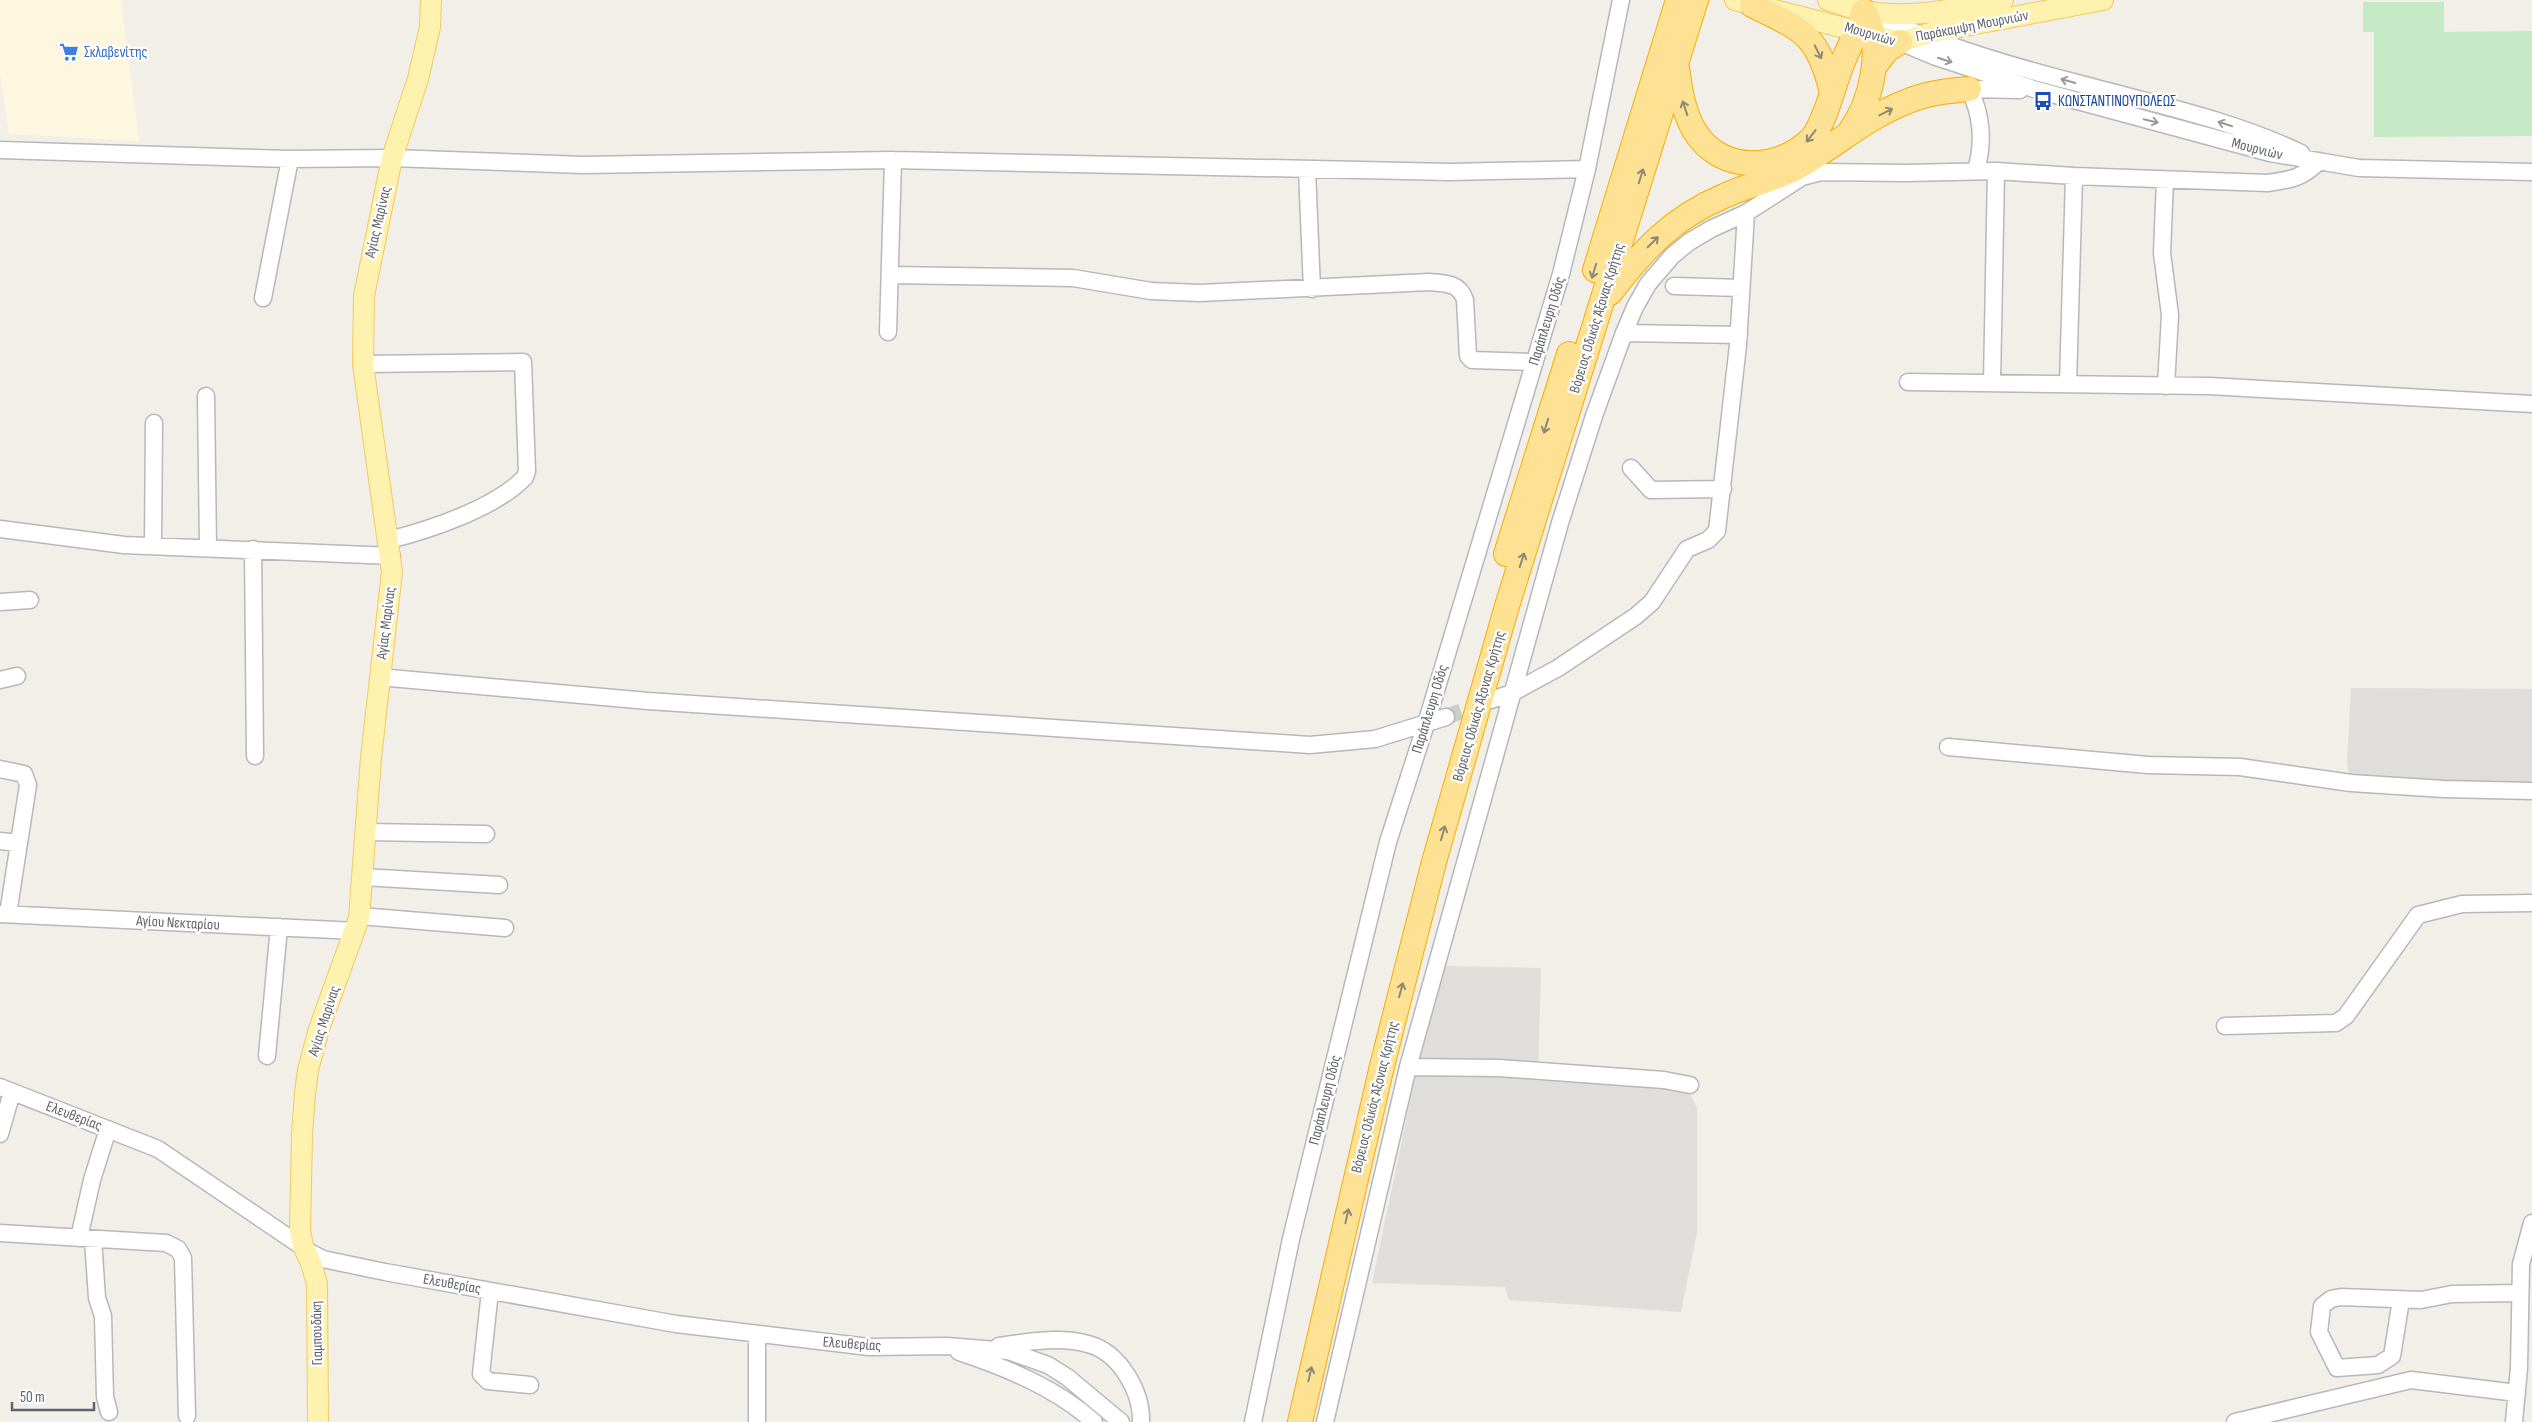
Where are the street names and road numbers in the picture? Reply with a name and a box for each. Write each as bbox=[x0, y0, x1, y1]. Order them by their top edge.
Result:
street label: Παράκαμψη Μουρνιών bbox=[1914, 6, 2030, 46]
street label: Μουρνιών bbox=[1842, 18, 1898, 50]
street label: Μουρνιών bbox=[2229, 133, 2285, 165]
street label: Αγίας Μαρίνας bbox=[360, 184, 395, 261]
street label: Βόρειος Οδικός Άξονας Κρήτης bbox=[1565, 241, 1629, 395]
street label: Παράπλευρη Οδός bbox=[1524, 274, 1570, 368]
street label: Αγίας Μαρίνας bbox=[372, 586, 400, 661]
street label: Βόρειος Οδικός Άξονας Κρήτης bbox=[1448, 628, 1510, 784]
street label: Παράπλευρη Οδός bbox=[1407, 662, 1453, 756]
street label: Αγίου Νεκταρίου bbox=[135, 911, 220, 935]
street label: Αγίας Μαρίνας bbox=[303, 983, 344, 1060]
street label: Βόρειος Οδικός Άξονας Κρήτης bbox=[1347, 1019, 1403, 1175]
street label: Παράπλευρη Οδός bbox=[1305, 1053, 1345, 1147]
street label: Ελευθερίας bbox=[43, 1097, 105, 1135]
street label: Ελευθερίας bbox=[422, 1270, 483, 1298]
street label: Γιαμπουδάκη bbox=[307, 1300, 327, 1366]
street label: Ελευθερίας bbox=[822, 1332, 882, 1356]

